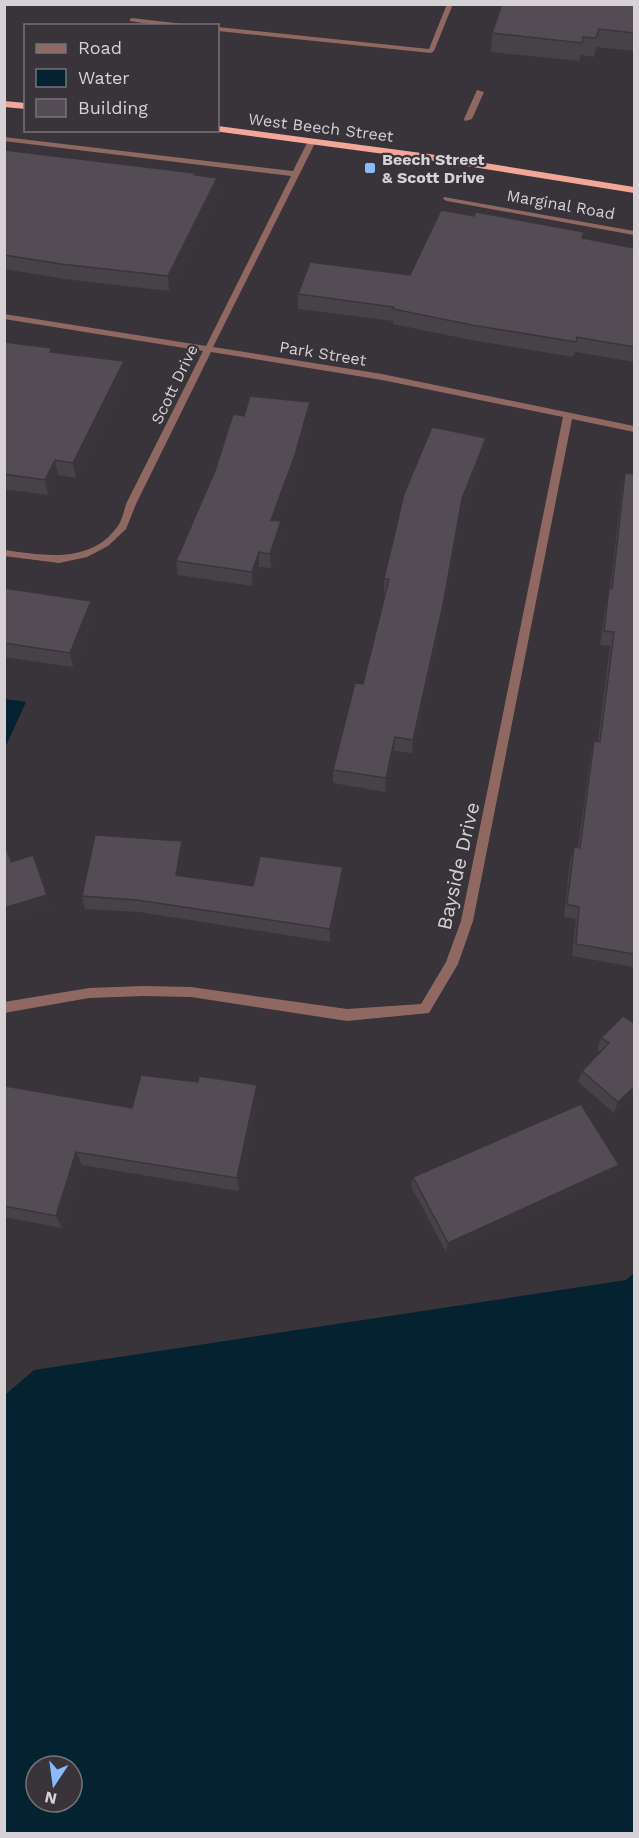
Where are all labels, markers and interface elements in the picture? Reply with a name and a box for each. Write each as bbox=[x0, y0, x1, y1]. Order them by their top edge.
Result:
legend bbox=[24, 24, 219, 132]
text: Road bbox=[78, 37, 122, 58]
text: Water bbox=[78, 67, 130, 88]
text: Building bbox=[78, 97, 148, 118]
street label: West Beech Street bbox=[247, 109, 395, 146]
place label: Beech Street & Scott Drive bbox=[382, 150, 485, 187]
marker: Beech Street & Scott Drive bbox=[363, 161, 377, 175]
street label: Marginal Road bbox=[505, 186, 616, 223]
street label: Park Street bbox=[278, 337, 368, 370]
street label: Scott Drive bbox=[147, 341, 202, 427]
street label: Bayside Drive bbox=[432, 800, 484, 932]
north arrow bbox=[24, 1754, 84, 1814]
text: N bbox=[43, 1788, 59, 1809]

